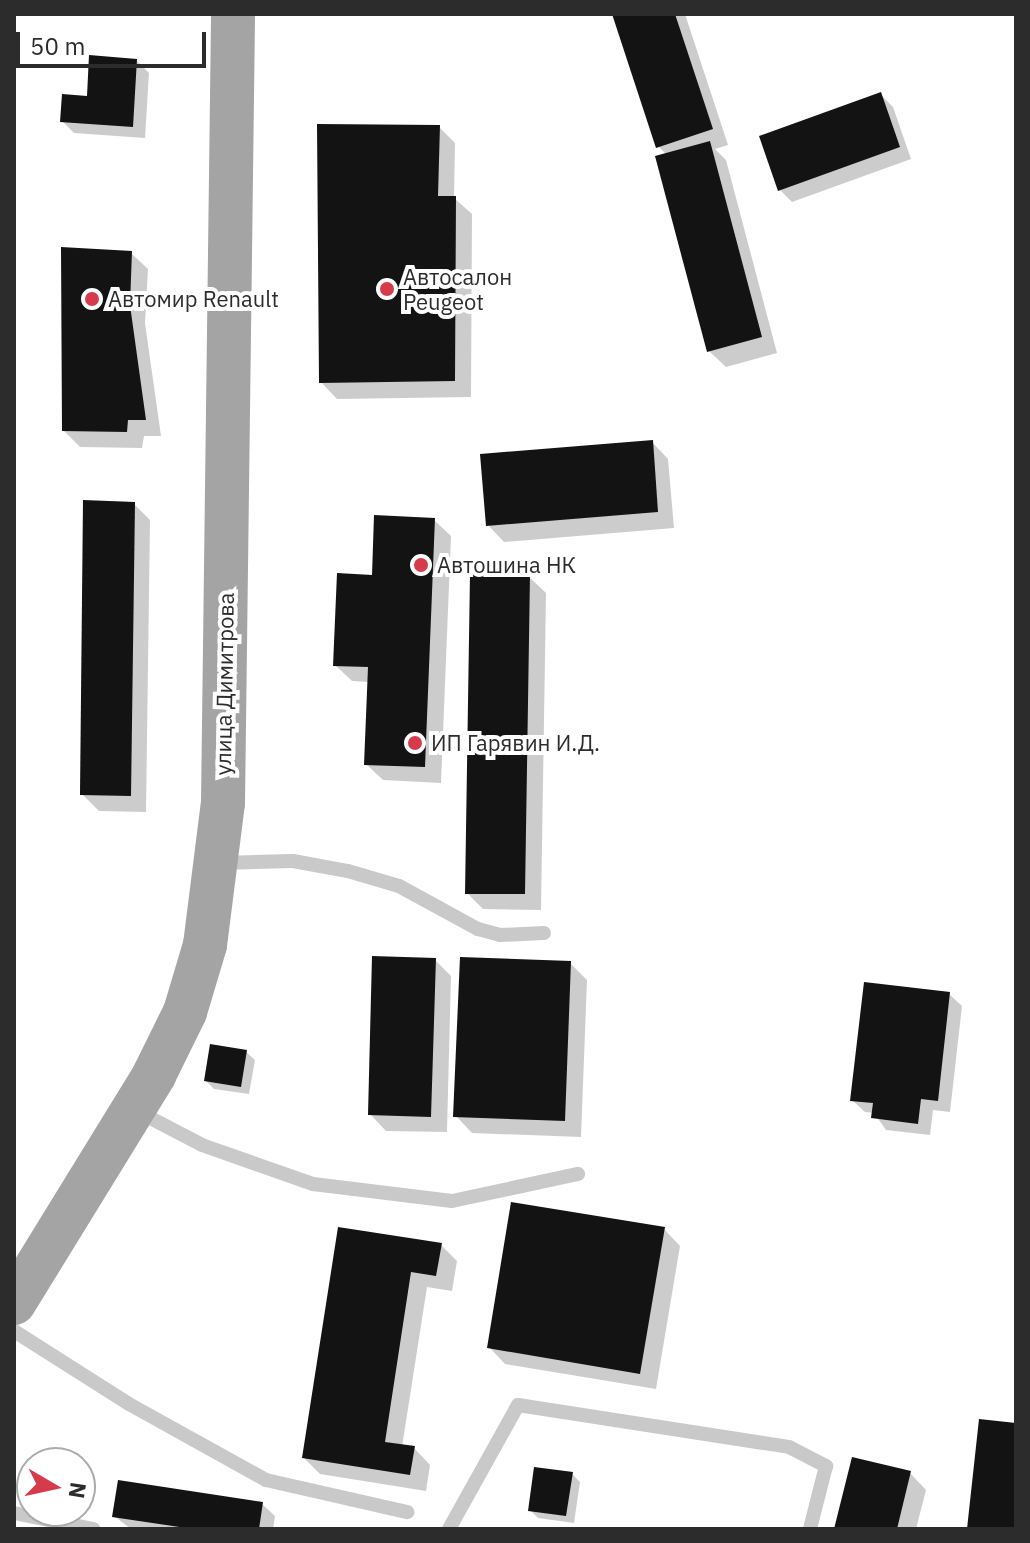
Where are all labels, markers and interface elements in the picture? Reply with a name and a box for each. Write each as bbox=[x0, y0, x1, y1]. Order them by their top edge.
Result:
scale bar bbox=[20, 16, 210, 66]
text: 50 m bbox=[30, 30, 85, 62]
place label: Автосалон Peugeot bbox=[403, 263, 512, 314]
marker: Автосалон Peugeot bbox=[378, 280, 396, 298]
place label: Автомир Renault bbox=[108, 286, 279, 312]
marker: Автомир Renault bbox=[83, 290, 101, 308]
place label: Автошина НК bbox=[437, 552, 576, 578]
marker: Автошина НК bbox=[412, 556, 430, 574]
street label: улица Димитрова bbox=[209, 592, 239, 776]
place label: ИП Гарявин И.Д. bbox=[431, 730, 600, 756]
marker: ИП Гарявин И.Д. bbox=[406, 734, 424, 752]
north arrow bbox=[16, 1447, 96, 1527]
text: N bbox=[63, 1480, 94, 1501]

